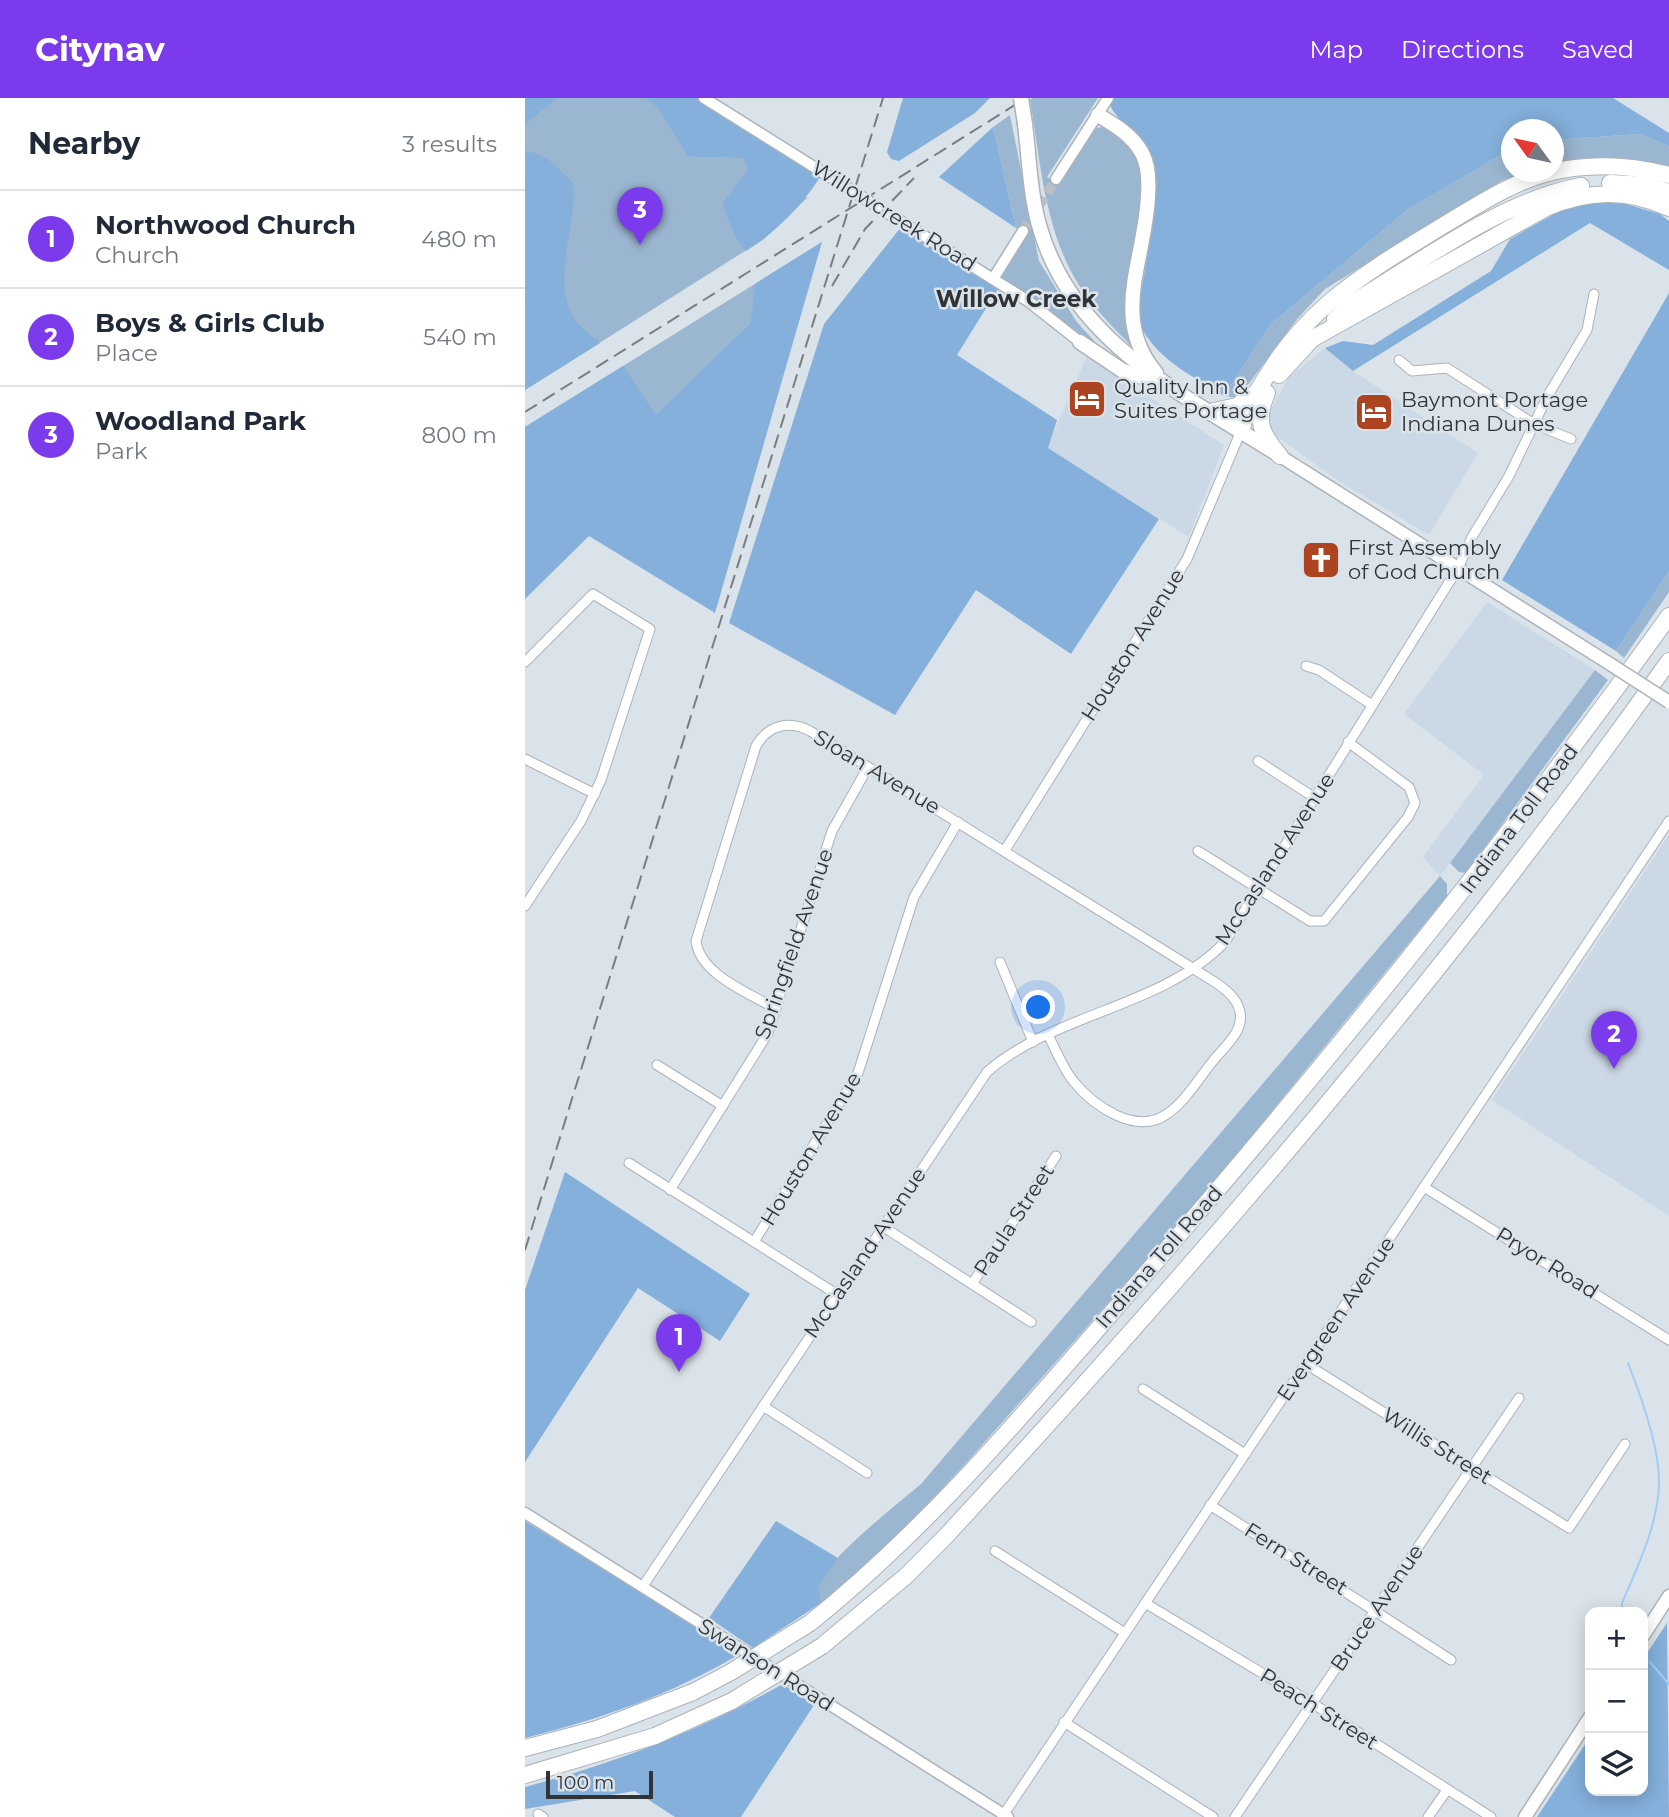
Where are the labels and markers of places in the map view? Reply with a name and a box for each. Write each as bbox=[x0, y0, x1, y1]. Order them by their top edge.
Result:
pin: 3 bbox=[617, 187, 663, 245]
place label: Quality Inn & Suites Portage bbox=[1114, 374, 1267, 423]
hotel icon: Quality Inn & Suites Portage bbox=[1066, 378, 1108, 420]
place label: Baymont Portage Indiana Dunes bbox=[1401, 387, 1588, 436]
hotel icon: Baymont Portage Indiana Dunes bbox=[1353, 391, 1395, 433]
place label: First Assembly of God Church bbox=[1348, 535, 1502, 584]
church icon: First Assembly of God Church bbox=[1300, 539, 1342, 581]
pin: 2 bbox=[1591, 1011, 1637, 1069]
pin: 1 bbox=[656, 1314, 702, 1372]

